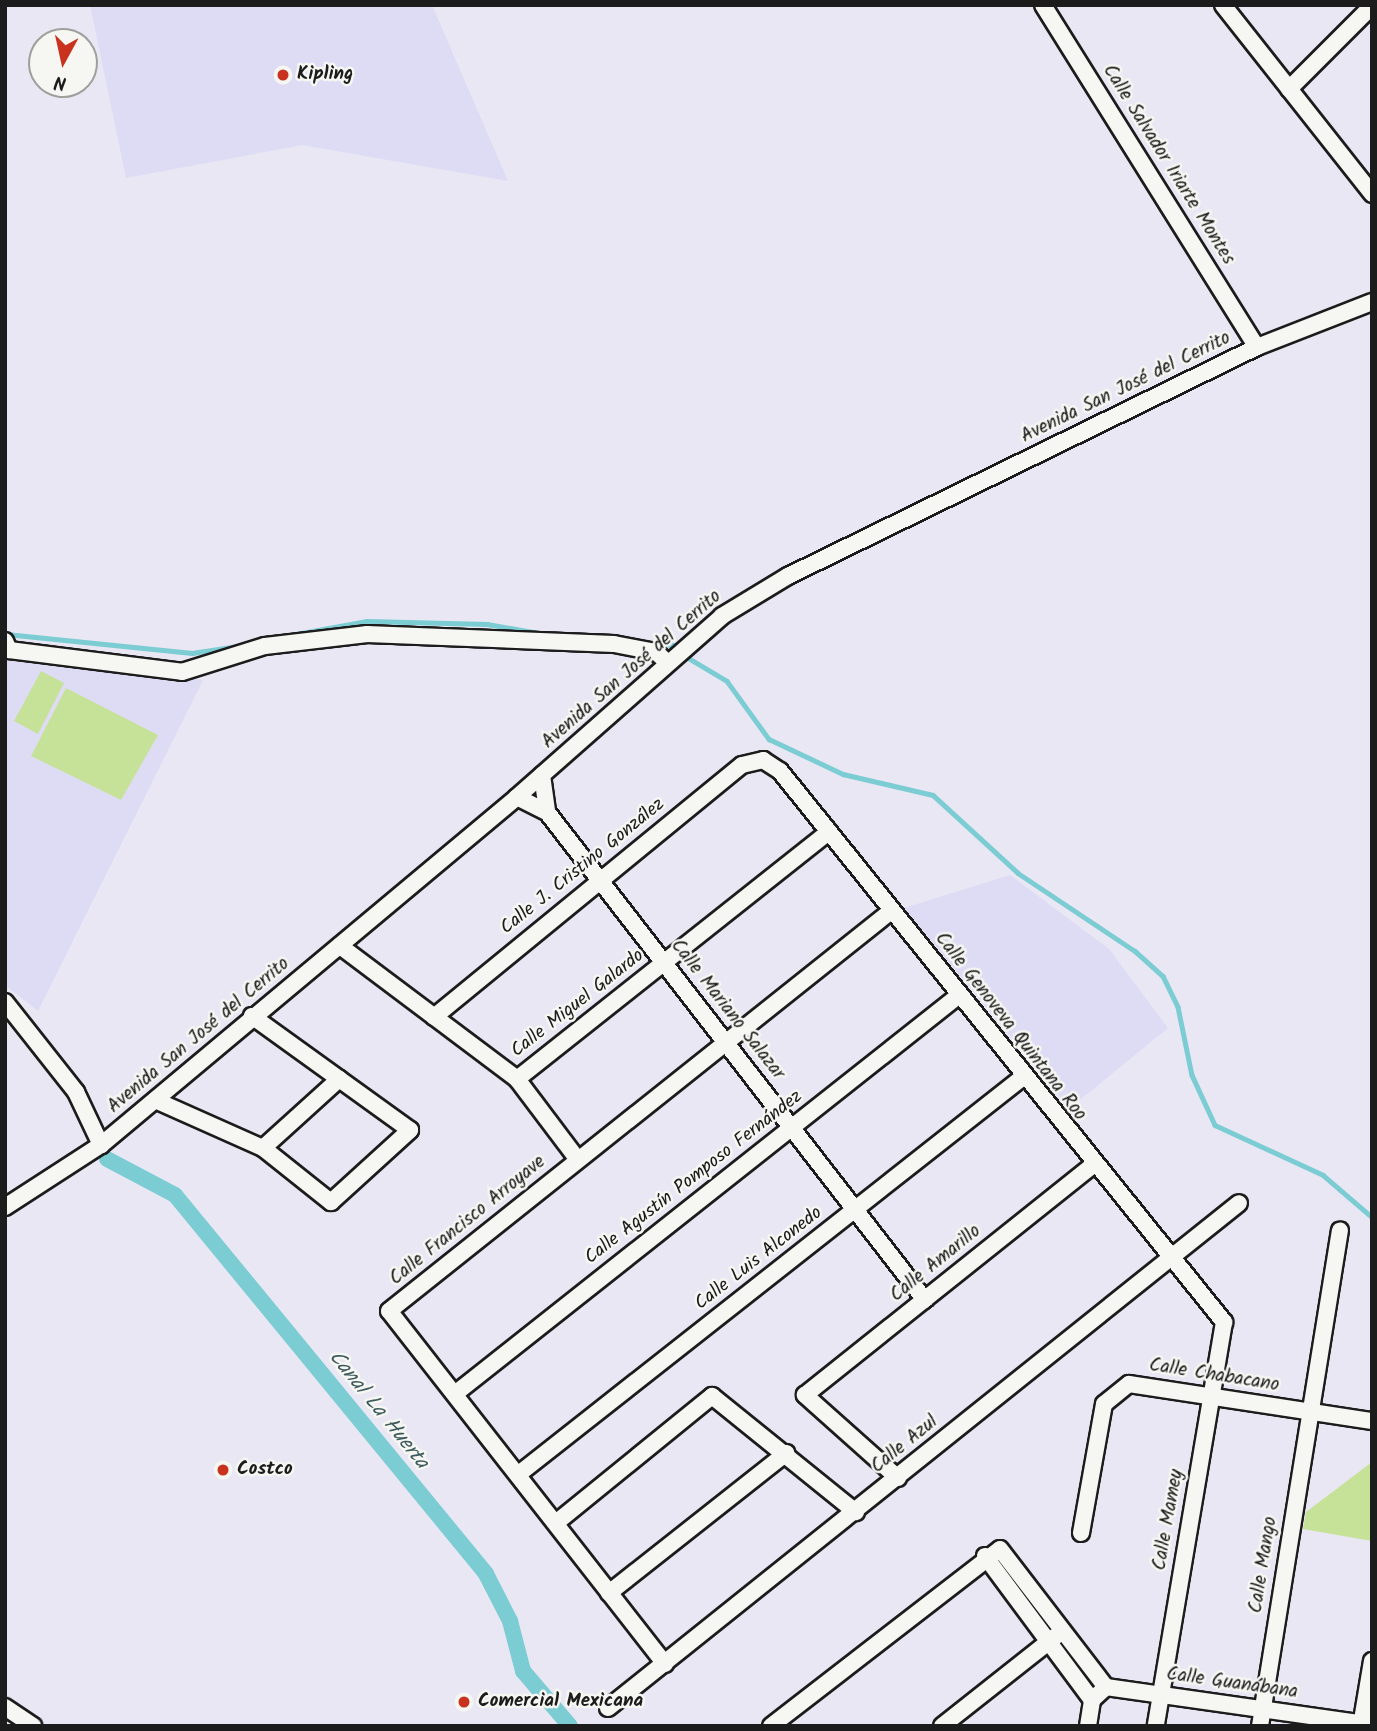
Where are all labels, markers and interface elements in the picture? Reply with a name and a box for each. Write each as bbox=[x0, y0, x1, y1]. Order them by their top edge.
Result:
north arrow bbox=[28, 28, 98, 98]
street label: Calle Salvador Iriarte Montes bbox=[1097, 61, 1239, 269]
place label: Kipling bbox=[297, 64, 353, 86]
text: N bbox=[52, 66, 68, 98]
marker: Kipling bbox=[275, 67, 291, 83]
street label: Avenida San José del Cerrito bbox=[1017, 327, 1235, 449]
street label: Avenida San José del Cerrito bbox=[538, 586, 726, 754]
street label: Calle J. Cristino González bbox=[496, 794, 670, 940]
street label: Calle Genoveva Quintana Roo bbox=[929, 928, 1091, 1126]
street label: Calle Mariano Salazar bbox=[665, 935, 789, 1085]
street label: Calle Miguel Galardo bbox=[507, 945, 649, 1063]
street label: Avenida San José del Cerrito bbox=[103, 953, 295, 1119]
street label: Calle Agustín Pomposo Fernández bbox=[581, 1086, 807, 1270]
street label: Calle Francisco Arroyave bbox=[385, 1151, 551, 1291]
street label: Calle Luis Alconedo bbox=[691, 1202, 827, 1316]
street label: Calle Amarillo bbox=[886, 1221, 986, 1307]
water label: Canal La Huerta bbox=[322, 1346, 434, 1474]
street label: Calle Chabacano bbox=[1147, 1354, 1281, 1398]
street label: Calle Azul bbox=[867, 1411, 943, 1479]
place label: Costco bbox=[237, 1459, 293, 1481]
marker: Costco bbox=[215, 1462, 231, 1478]
street label: Calle Mamey bbox=[1149, 1468, 1189, 1572]
street label: Calle Mango bbox=[1245, 1515, 1283, 1615]
street label: Calle Guanábana bbox=[1165, 1663, 1299, 1705]
place label: Comercial Mexicana bbox=[478, 1691, 643, 1713]
marker: Comercial Mexicana bbox=[456, 1694, 472, 1710]

